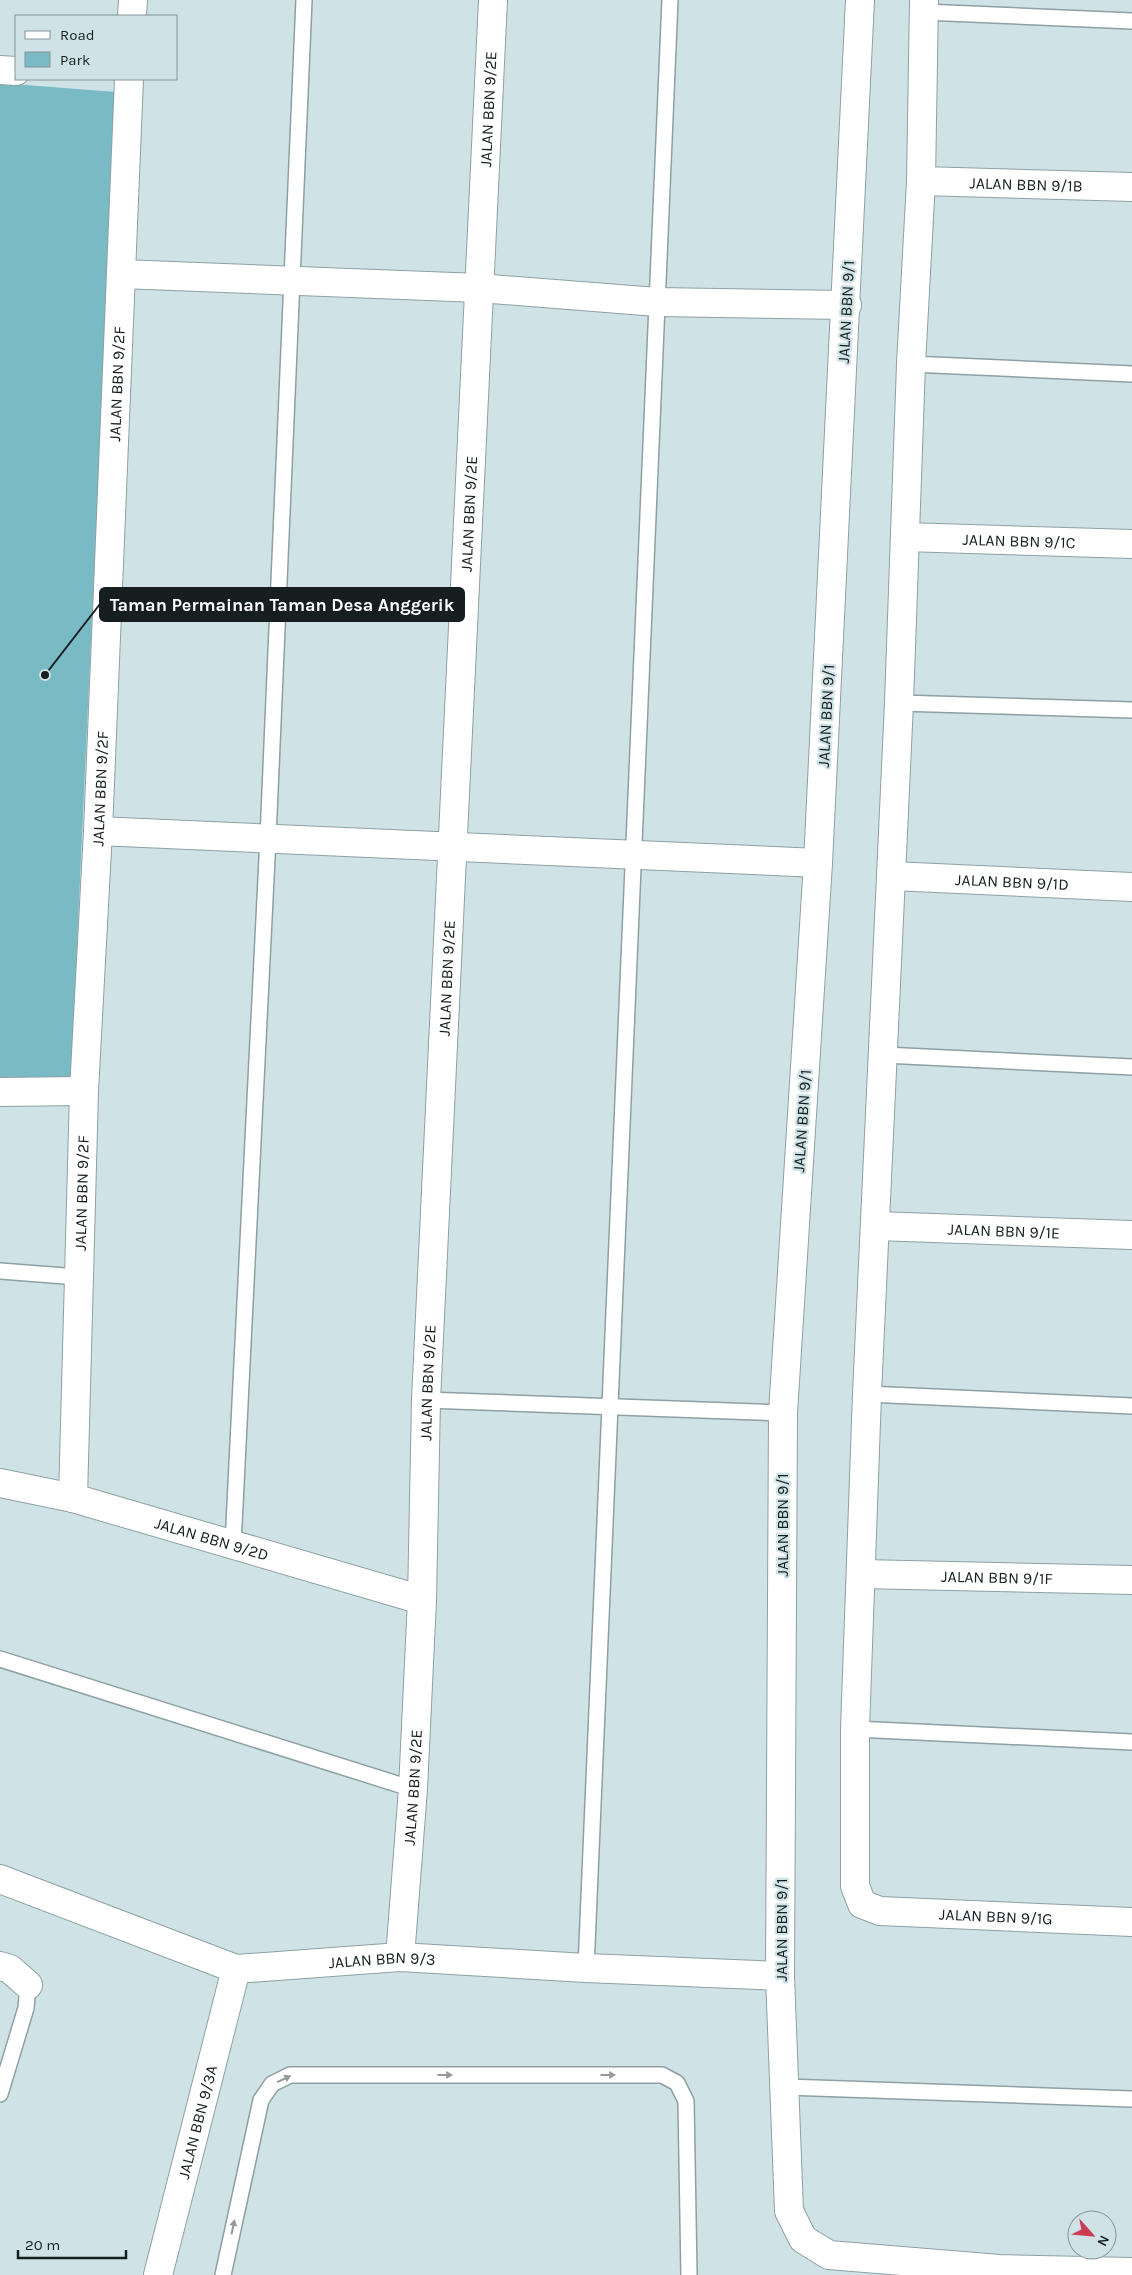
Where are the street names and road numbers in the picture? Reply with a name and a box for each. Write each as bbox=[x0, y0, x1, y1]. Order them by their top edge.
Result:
street label: JALAN BBN 9/2E bbox=[476, 51, 500, 168]
street label: JALAN BBN 9/1B bbox=[969, 173, 1083, 195]
street label: JALAN BBN 9/1 bbox=[834, 260, 858, 364]
street label: JALAN BBN 9/2F bbox=[105, 326, 128, 442]
street label: JALAN BBN 9/2E bbox=[456, 455, 481, 572]
street label: JALAN BBN 9/1C bbox=[962, 529, 1076, 552]
street label: JALAN BBN 9/1 bbox=[814, 664, 838, 768]
street label: JALAN BBN 9/2F bbox=[88, 730, 112, 847]
street label: JALAN BBN 9/1D bbox=[955, 869, 1069, 894]
street label: JALAN BBN 9/2E bbox=[434, 920, 458, 1037]
street label: JALAN BBN 9/1 bbox=[789, 1069, 815, 1173]
street label: JALAN BBN 9/2F bbox=[70, 1135, 92, 1251]
street label: JALAN BBN 9/1E bbox=[947, 1219, 1060, 1242]
street label: JALAN BBN 9/2E bbox=[416, 1324, 439, 1441]
street label: JALAN BBN 9/1 bbox=[773, 1473, 792, 1577]
street label: JALAN BBN 9/2D bbox=[152, 1513, 271, 1564]
street label: JALAN BBN 9/1F bbox=[941, 1566, 1053, 1588]
street label: JALAN BBN 9/2E bbox=[399, 1729, 425, 1846]
street label: JALAN BBN 9/1 bbox=[772, 1878, 791, 1982]
street label: JALAN BBN 9/1G bbox=[939, 1904, 1053, 1928]
street label: JALAN BBN 9/3 bbox=[328, 1947, 436, 1972]
street label: JALAN BBN 9/3A bbox=[173, 2063, 221, 2181]

